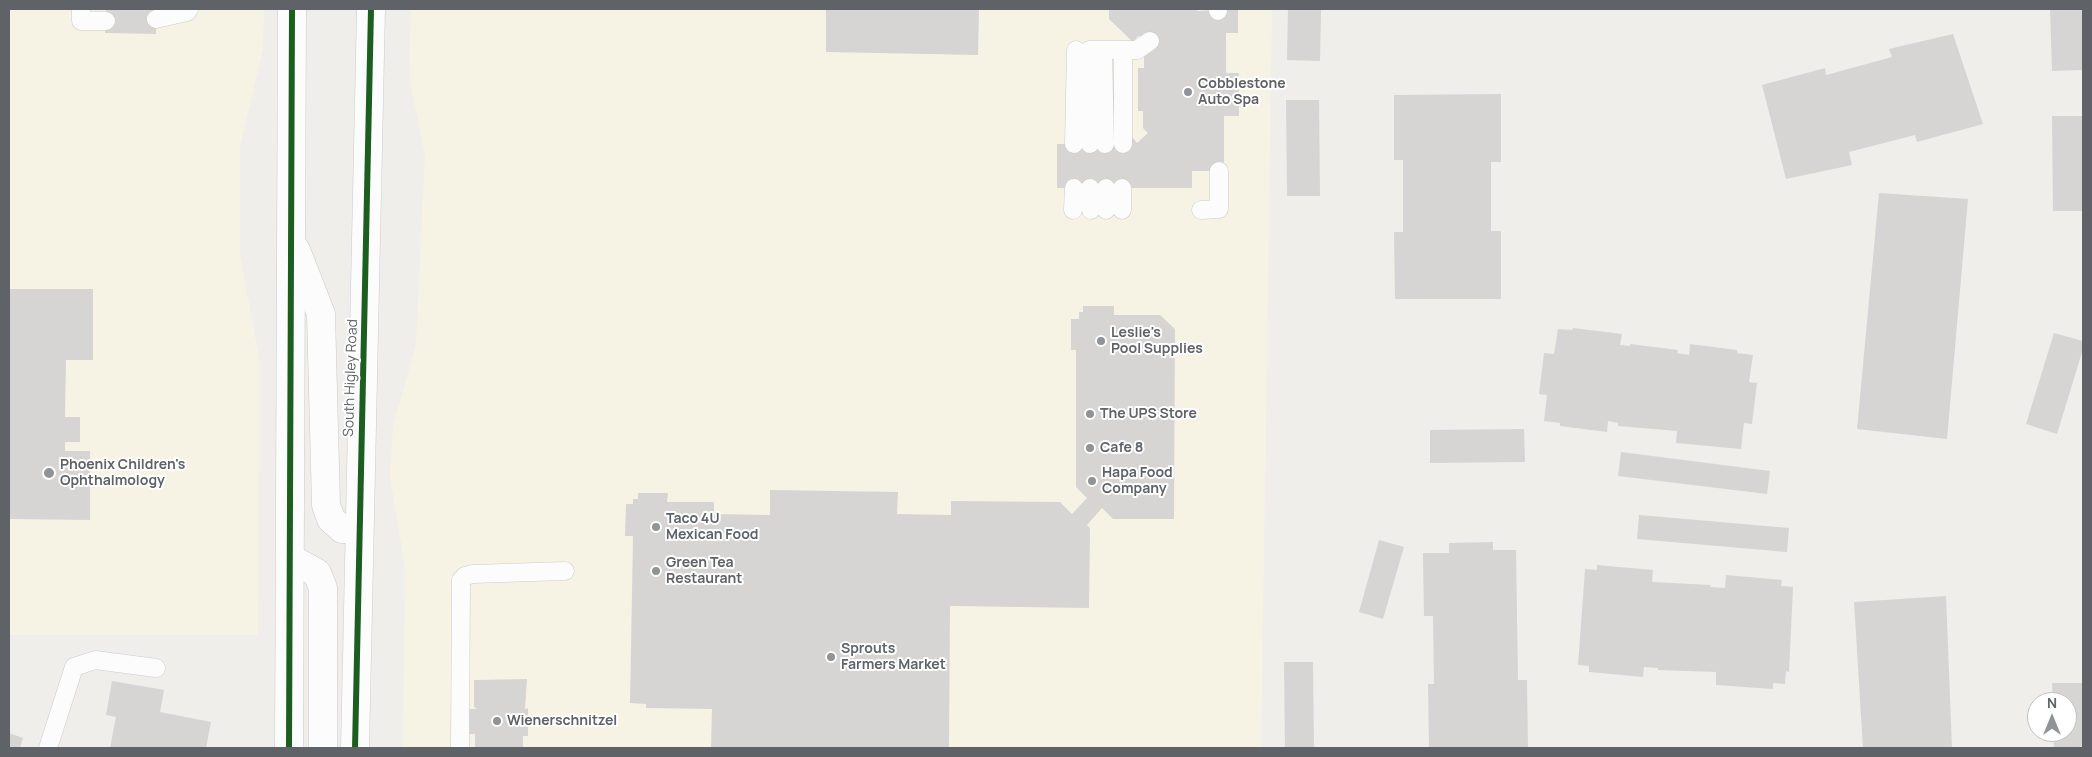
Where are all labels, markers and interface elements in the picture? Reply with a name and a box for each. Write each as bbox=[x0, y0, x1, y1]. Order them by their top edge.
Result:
place label: Cobblestone Auto Spa bbox=[1198, 76, 1286, 108]
marker: Cobblestone Auto Spa bbox=[1182, 86, 1194, 98]
street label: South Higley Road bbox=[341, 319, 361, 437]
place label: Leslie's Pool Supplies bbox=[1111, 325, 1203, 358]
marker: Leslie's Pool Supplies bbox=[1095, 335, 1107, 347]
place label: The UPS Store bbox=[1100, 406, 1197, 422]
marker: The UPS Store bbox=[1084, 408, 1096, 420]
place label: Cafe 8 bbox=[1100, 440, 1143, 456]
marker: Cafe 8 bbox=[1084, 442, 1096, 454]
place label: Phoenix Children's Ophthalmology bbox=[60, 457, 185, 490]
place label: Hapa Food Company bbox=[1102, 465, 1173, 498]
marker: Phoenix Children's Ophthalmology bbox=[42, 466, 56, 480]
marker: Hapa Food Company bbox=[1086, 475, 1098, 487]
place label: Taco 4U Mexican Food bbox=[666, 511, 758, 544]
marker: Taco 4U Mexican Food bbox=[650, 521, 662, 533]
place label: Green Tea Restaurant bbox=[666, 555, 742, 588]
marker: Green Tea Restaurant bbox=[650, 565, 662, 577]
place label: Sprouts Farmers Market bbox=[841, 641, 946, 674]
marker: Sprouts Farmers Market bbox=[825, 651, 837, 663]
north arrow bbox=[2027, 692, 2077, 742]
text: N bbox=[2047, 693, 2057, 712]
place label: Wienerschnitzel bbox=[507, 713, 617, 729]
marker: Wienerschnitzel bbox=[491, 715, 503, 727]

